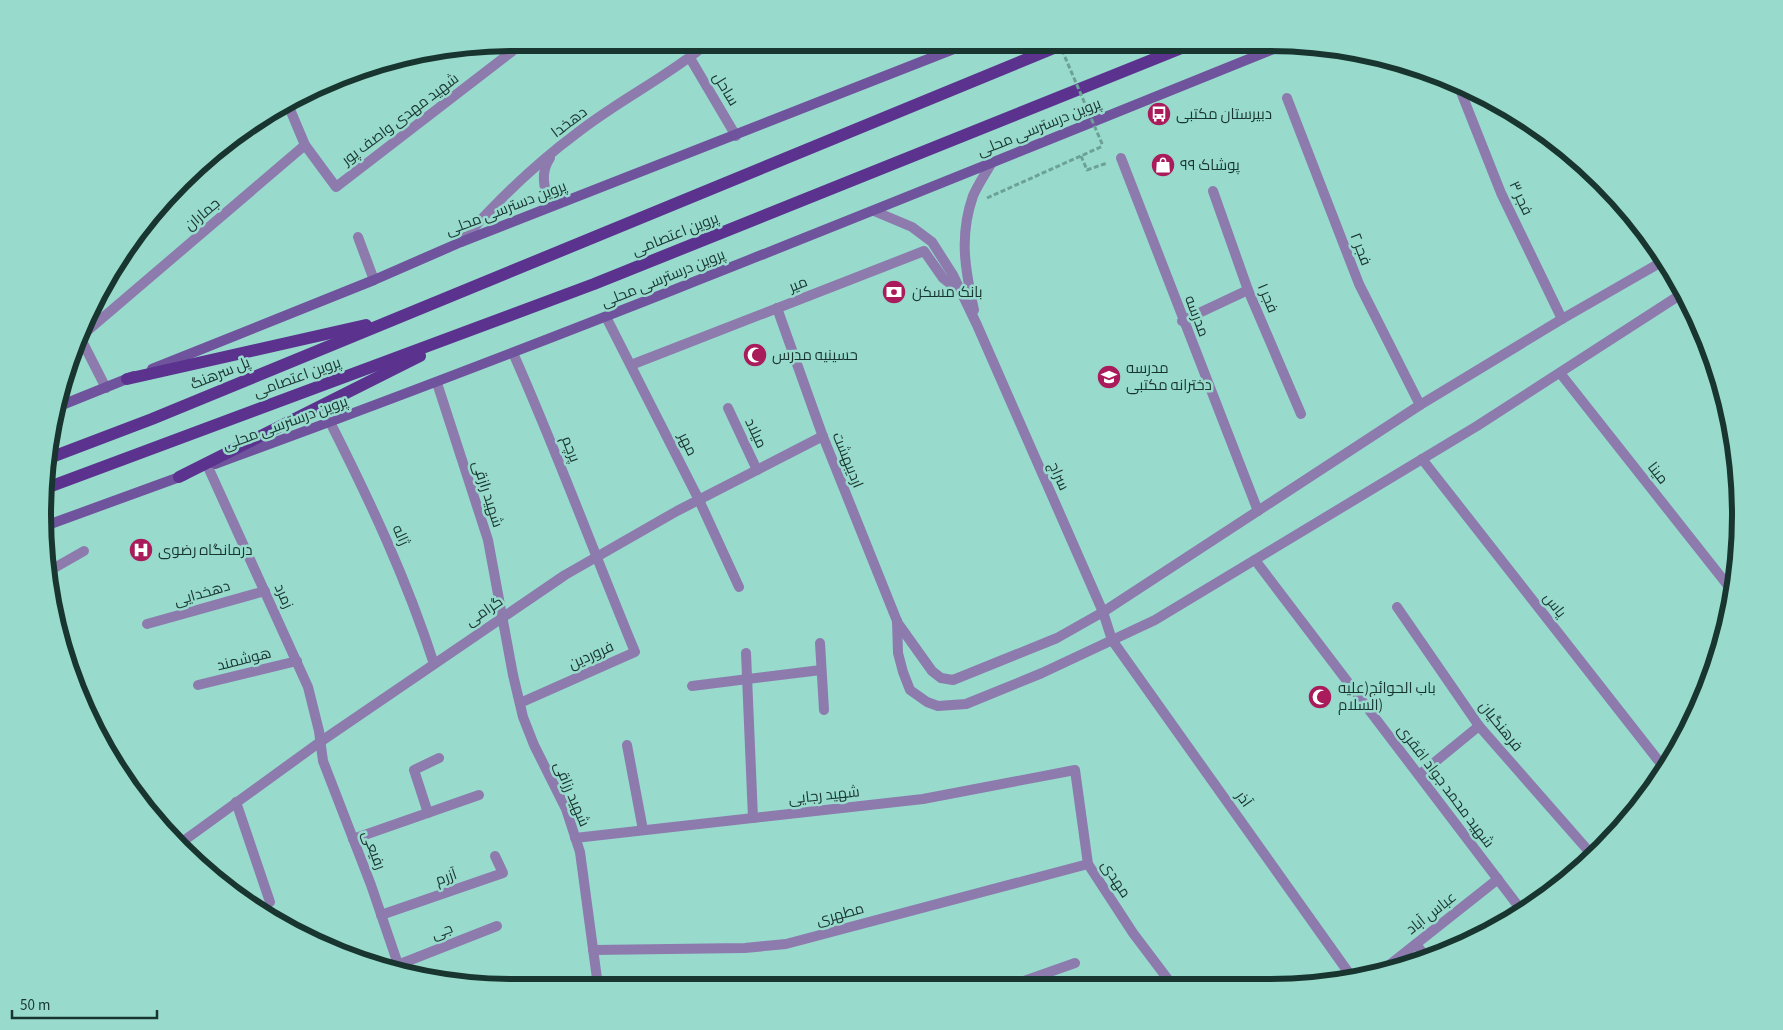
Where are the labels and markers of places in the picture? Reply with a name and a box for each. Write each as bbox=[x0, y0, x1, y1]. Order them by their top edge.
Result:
bus stop icon: دبیرستان مکتبی bbox=[1146, 101, 1172, 127]
place label: دبیرستان مکتبی bbox=[1176, 104, 1272, 125]
shop icon: پوشاک ۹۹ bbox=[1150, 152, 1176, 178]
place label: پوشاک ۹۹ bbox=[1180, 155, 1240, 176]
bank icon: بانک مسکن bbox=[881, 279, 907, 305]
place label: بانک مسکن bbox=[912, 282, 983, 303]
mosque icon: حسینیه مدرس bbox=[742, 342, 768, 368]
place label: حسینیه مدرس bbox=[772, 345, 858, 366]
place label: مدرسه دخترانه مکتبی bbox=[1126, 358, 1212, 396]
school or university icon: مدرسه دخترانه مکتبی bbox=[1096, 364, 1122, 390]
hospital icon: درمانگاه رضوی bbox=[128, 537, 154, 563]
place label: درمانگاه رضوی bbox=[158, 540, 252, 561]
place label: باب الحوائج(علیه السلام) bbox=[1338, 678, 1436, 716]
mosque icon: باب الحوائج(علیه السلام) bbox=[1307, 684, 1333, 710]

